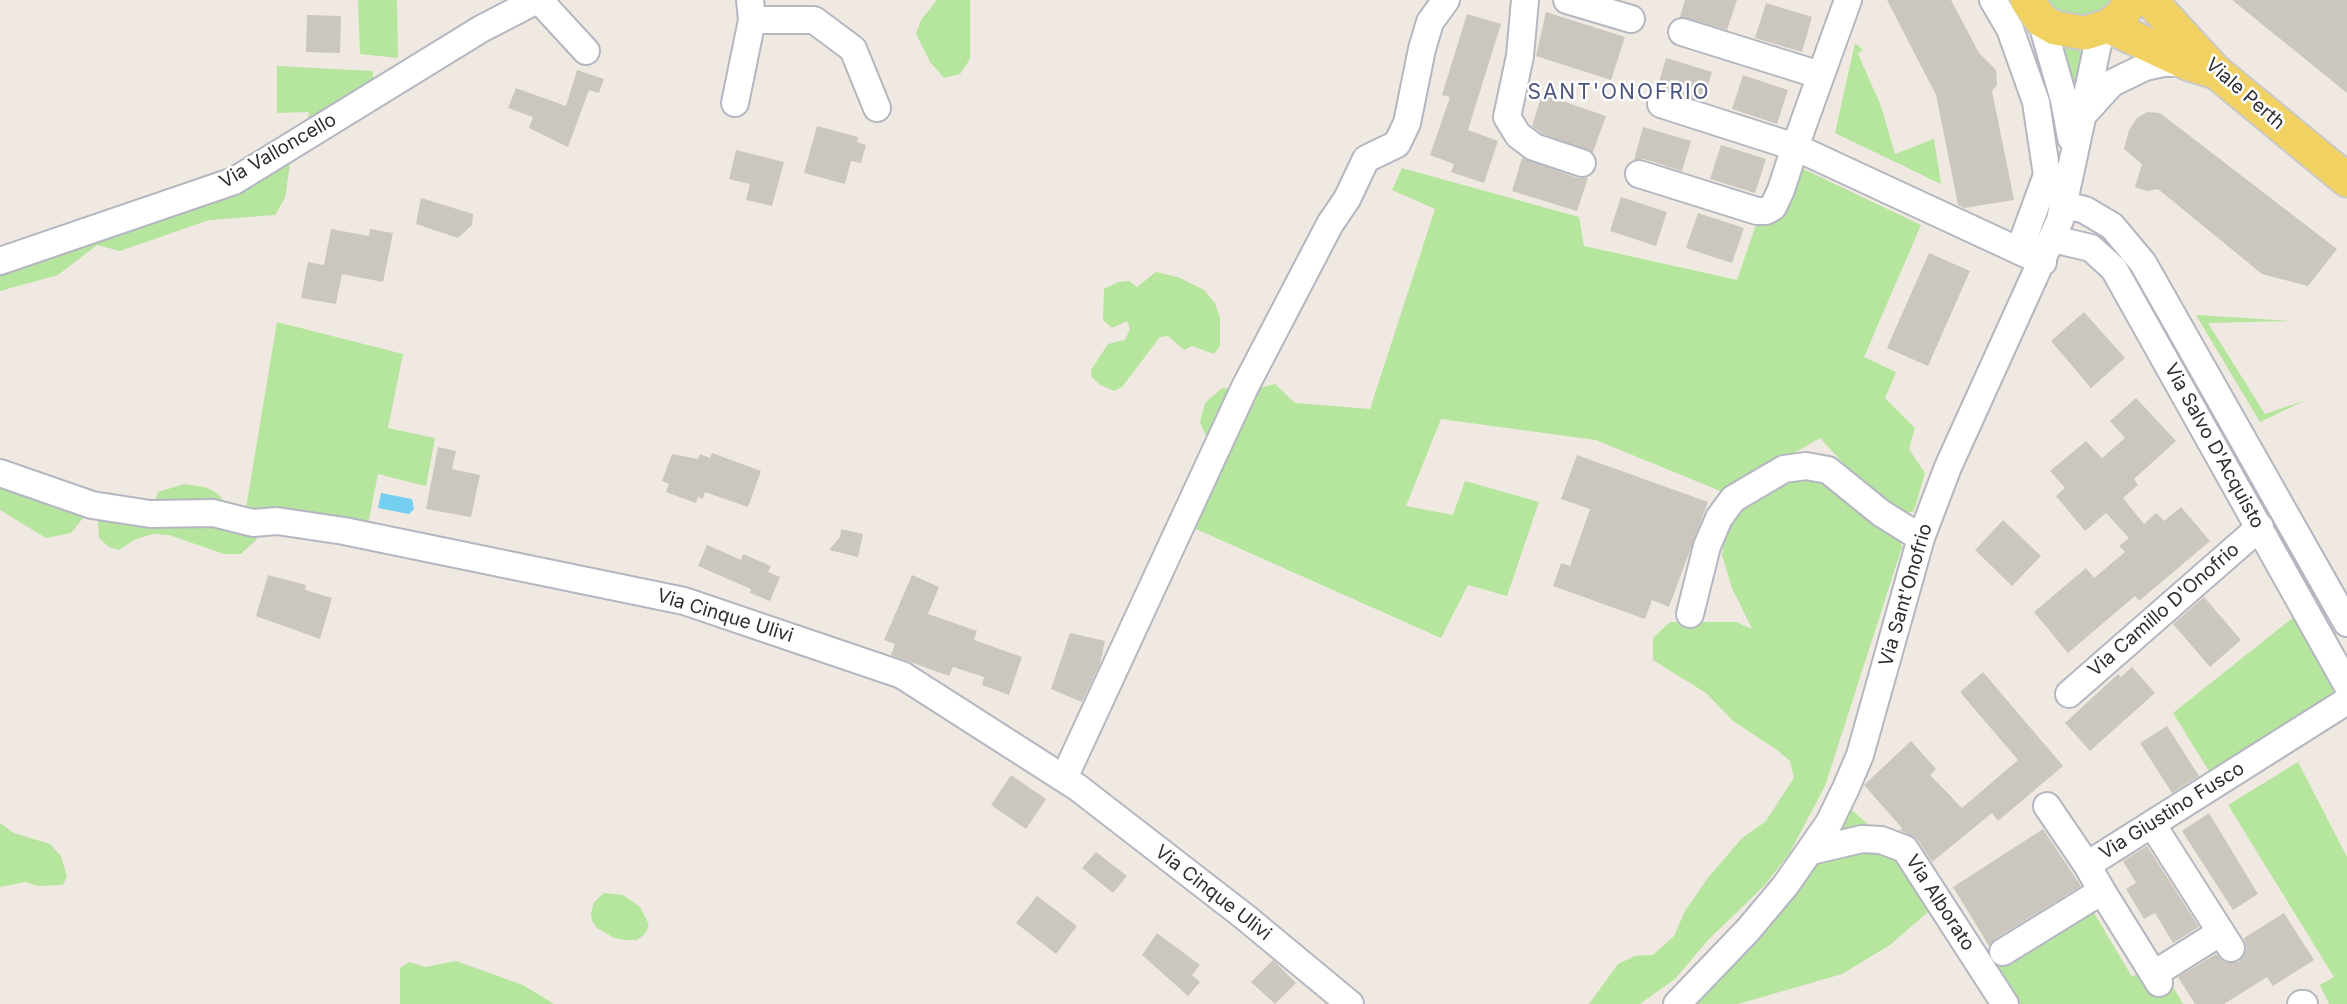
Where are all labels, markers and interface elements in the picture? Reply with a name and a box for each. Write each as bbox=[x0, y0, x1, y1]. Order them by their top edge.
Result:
street label: Viale Perth bbox=[2201, 53, 2289, 135]
district label: SANT'ONOFRIO bbox=[1529, 80, 1709, 106]
street label: Via Valloncello bbox=[216, 108, 340, 194]
street label: Via Salvo D'Acquisto bbox=[2159, 360, 2269, 532]
street label: Via Sant'Onofrio bbox=[1875, 521, 1937, 669]
street label: Via Camillo D'Onofrio bbox=[2084, 538, 2244, 682]
street label: Via Cinque Ulivi bbox=[654, 584, 796, 648]
street label: Via Giustino Fusco bbox=[2095, 757, 2249, 865]
street label: Via Cinque Ulivi bbox=[1150, 841, 1276, 945]
street label: Via Alborato bbox=[1901, 851, 1979, 955]

